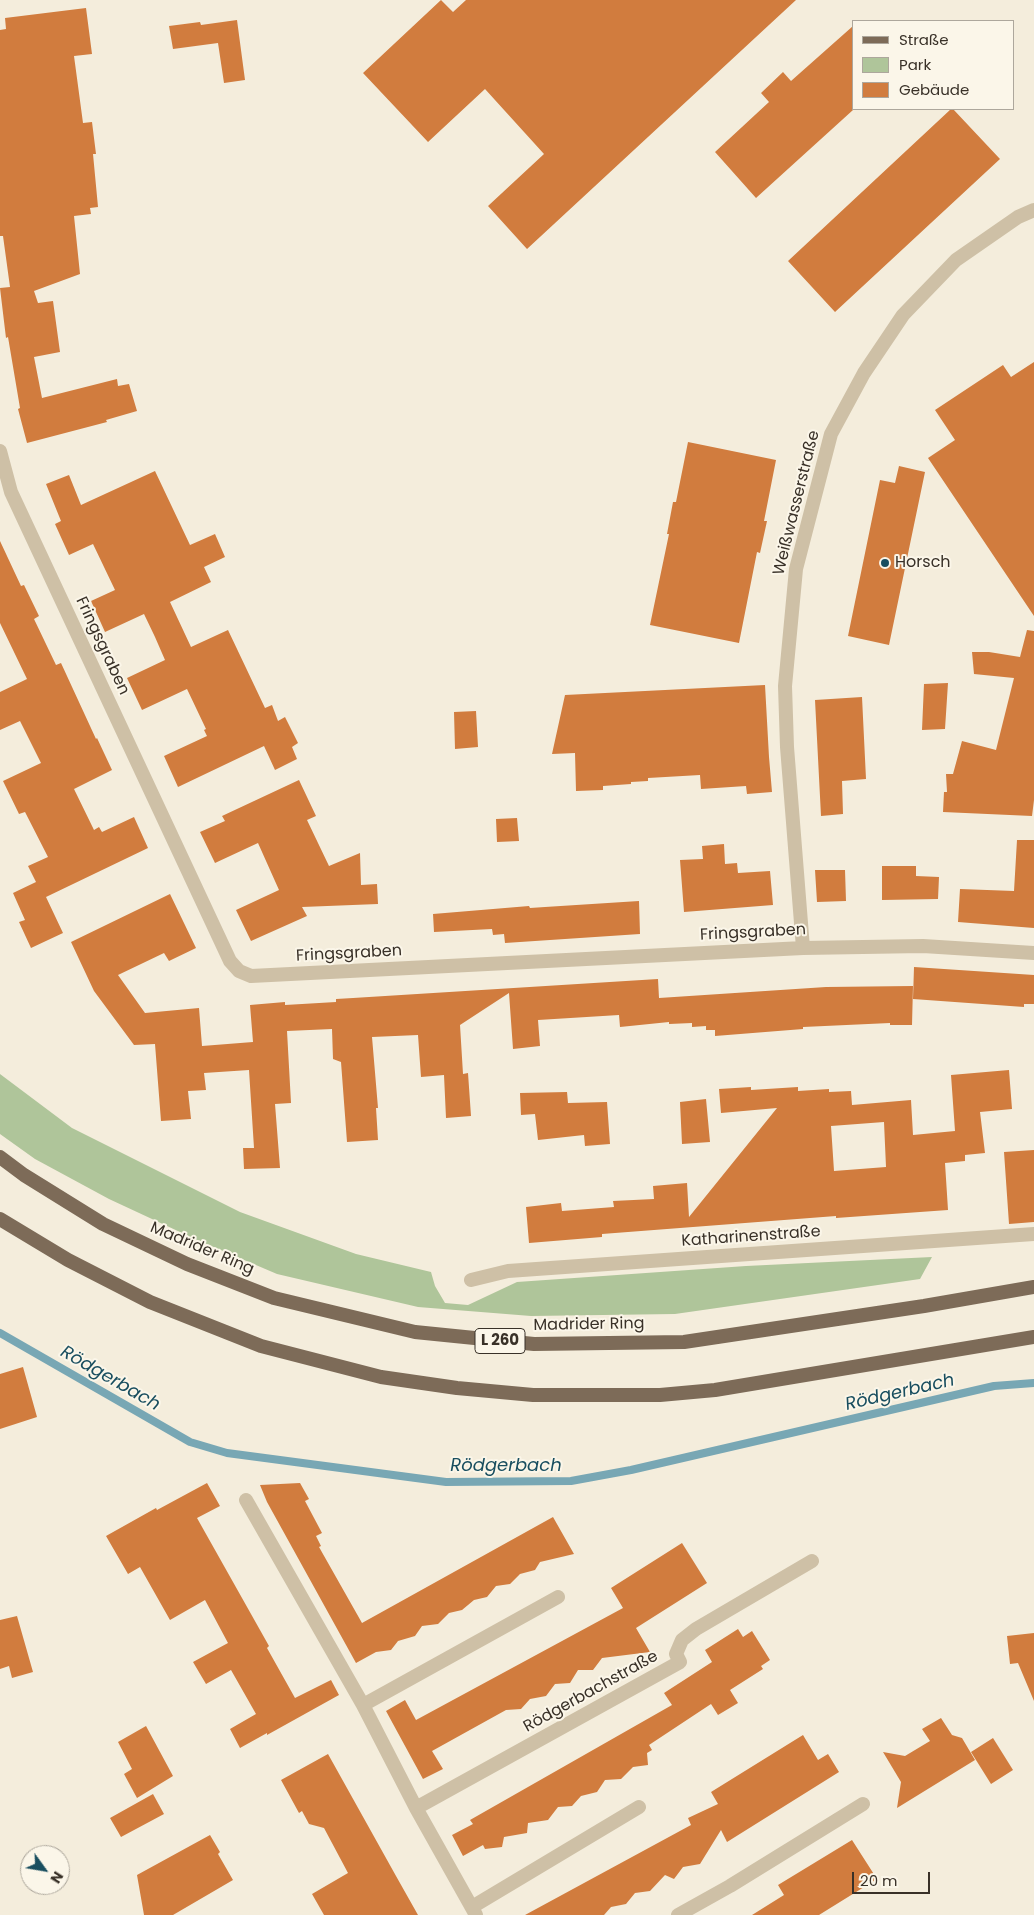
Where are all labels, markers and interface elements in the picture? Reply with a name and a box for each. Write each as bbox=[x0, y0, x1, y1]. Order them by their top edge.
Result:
legend bbox=[852, 20, 1014, 110]
text: Straße bbox=[899, 29, 949, 50]
text: Park bbox=[899, 54, 931, 75]
text: Gebäude bbox=[899, 79, 969, 100]
street label: Weißwasserstraße bbox=[770, 429, 824, 577]
place label: Horsch bbox=[895, 553, 951, 573]
marker: Horsch bbox=[879, 557, 891, 569]
street label: Fringsgraben bbox=[71, 594, 133, 698]
street label: Fringsgraben bbox=[700, 921, 806, 945]
street label: Fringsgraben bbox=[296, 942, 402, 966]
street label: Madrider Ring bbox=[147, 1218, 257, 1280]
street label: Katharinenstraße bbox=[681, 1223, 821, 1251]
street label: Madrider Ring bbox=[533, 1314, 645, 1336]
road number: L 260 bbox=[475, 1328, 525, 1354]
water label: Rödgerbach bbox=[56, 1342, 164, 1416]
water label: Rödgerbach bbox=[843, 1370, 957, 1416]
water label: Rödgerbach bbox=[450, 1455, 562, 1477]
street label: Rödgerbachstraße bbox=[520, 1647, 662, 1737]
north arrow bbox=[20, 1845, 70, 1895]
scale bar bbox=[854, 1862, 932, 1894]
text: N bbox=[46, 1868, 68, 1887]
text: 20 m bbox=[860, 1870, 898, 1891]

